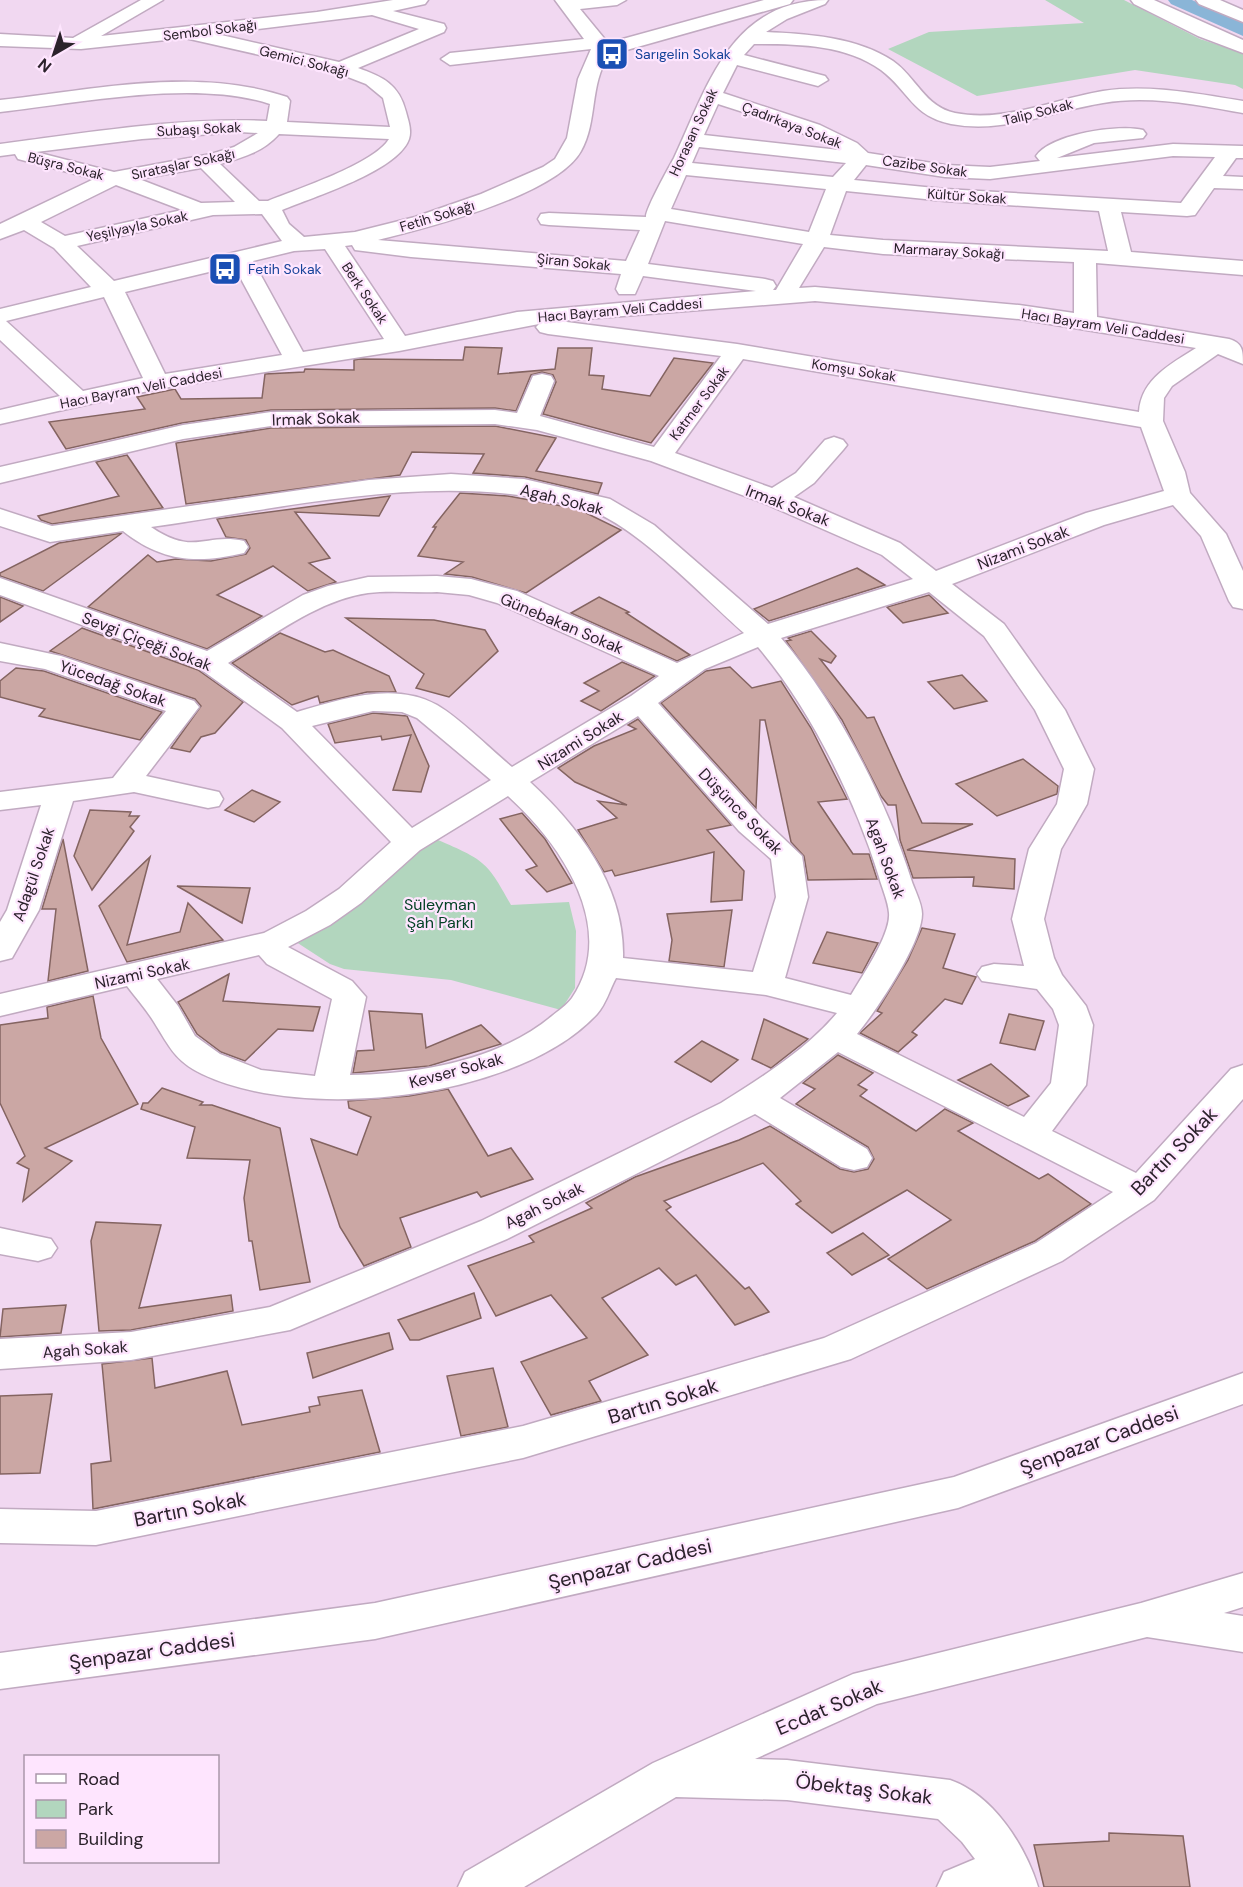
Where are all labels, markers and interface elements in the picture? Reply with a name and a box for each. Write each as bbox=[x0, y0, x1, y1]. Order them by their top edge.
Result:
street label: Sembol Sokağı bbox=[162, 15, 258, 45]
north arrow bbox=[24, 24, 84, 84]
bus stop icon: Sarıgelin Sokak bbox=[594, 36, 630, 72]
street label: Gemici Sokağı bbox=[257, 41, 351, 81]
place label: Sarıgelin Sokak bbox=[635, 45, 731, 63]
text: N bbox=[34, 53, 56, 77]
street label: Horasan Sokak bbox=[665, 85, 721, 179]
street label: Talip Sokak bbox=[1001, 95, 1075, 129]
street label: Çadırkaya Sokak bbox=[739, 98, 845, 152]
street label: Subaşı Sokak bbox=[156, 118, 242, 140]
street label: Sırataşlar Sokağı bbox=[129, 144, 237, 184]
street label: Büşra Sokak bbox=[26, 148, 106, 184]
street label: Cazibe Sokak bbox=[881, 151, 969, 181]
street label: Kültür Sokak bbox=[927, 184, 1007, 208]
street label: Fetih Sokağı bbox=[397, 196, 477, 236]
street label: Yeşilyayla Sokak bbox=[85, 206, 189, 246]
street label: Marmaray Sokağı bbox=[893, 239, 1005, 263]
street label: Şiran Sokak bbox=[536, 249, 612, 275]
bus stop icon: Fetih Sokak bbox=[207, 251, 243, 287]
street label: Berk Sokak bbox=[338, 259, 392, 327]
place label: Fetih Sokak bbox=[248, 260, 322, 278]
street label: Hacı Bayram Veli Caddesi bbox=[537, 294, 703, 326]
street label: Hacı Bayram Veli Caddesi bbox=[1020, 304, 1186, 348]
street label: Komşu Sokak bbox=[810, 354, 898, 386]
street label: Katmer Sokak bbox=[665, 362, 733, 444]
street label: Hacı Bayram Veli Caddesi bbox=[58, 363, 224, 413]
street label: Irmak Sokak bbox=[271, 406, 361, 431]
street label: Agah Sokak bbox=[518, 479, 606, 520]
street label: Irmak Sokak bbox=[743, 480, 833, 531]
street label: Nizami Sokak bbox=[974, 520, 1072, 575]
street label: Günebakan Sokak bbox=[497, 588, 627, 659]
street label: Sevgi Çiçeği Sokak bbox=[79, 607, 215, 676]
street label: Yücedağ Sokak bbox=[57, 655, 169, 712]
street label: Nizami Sokak bbox=[534, 706, 627, 775]
street label: Düşünce Sokak bbox=[694, 764, 787, 859]
street label: Agah Sokak bbox=[861, 815, 910, 902]
street label: Adagül Sokak bbox=[8, 824, 59, 924]
park label: Süleyman Şah Parkı bbox=[404, 894, 476, 933]
street label: Nizami Sokak bbox=[93, 953, 192, 994]
street label: Kevser Sokak bbox=[407, 1048, 505, 1093]
street label: Bartın Sokak bbox=[1125, 1101, 1223, 1201]
street label: Agah Sokak bbox=[501, 1177, 587, 1234]
street label: Agah Sokak bbox=[42, 1336, 128, 1363]
street label: Bartın Sokak bbox=[605, 1372, 721, 1430]
street label: Şenpazar Caddesi bbox=[1016, 1399, 1182, 1481]
street label: Bartın Sokak bbox=[132, 1485, 248, 1533]
street label: Şenpazar Caddesi bbox=[546, 1533, 714, 1595]
street label: Şenpazar Caddesi bbox=[67, 1626, 237, 1676]
street label: Ecdat Sokak bbox=[772, 1673, 886, 1741]
legend bbox=[24, 1755, 219, 1863]
text: Road bbox=[78, 1767, 120, 1791]
street label: Öbektaş Sokak bbox=[794, 1768, 934, 1810]
text: Park bbox=[78, 1797, 114, 1821]
text: Building bbox=[78, 1827, 143, 1851]

